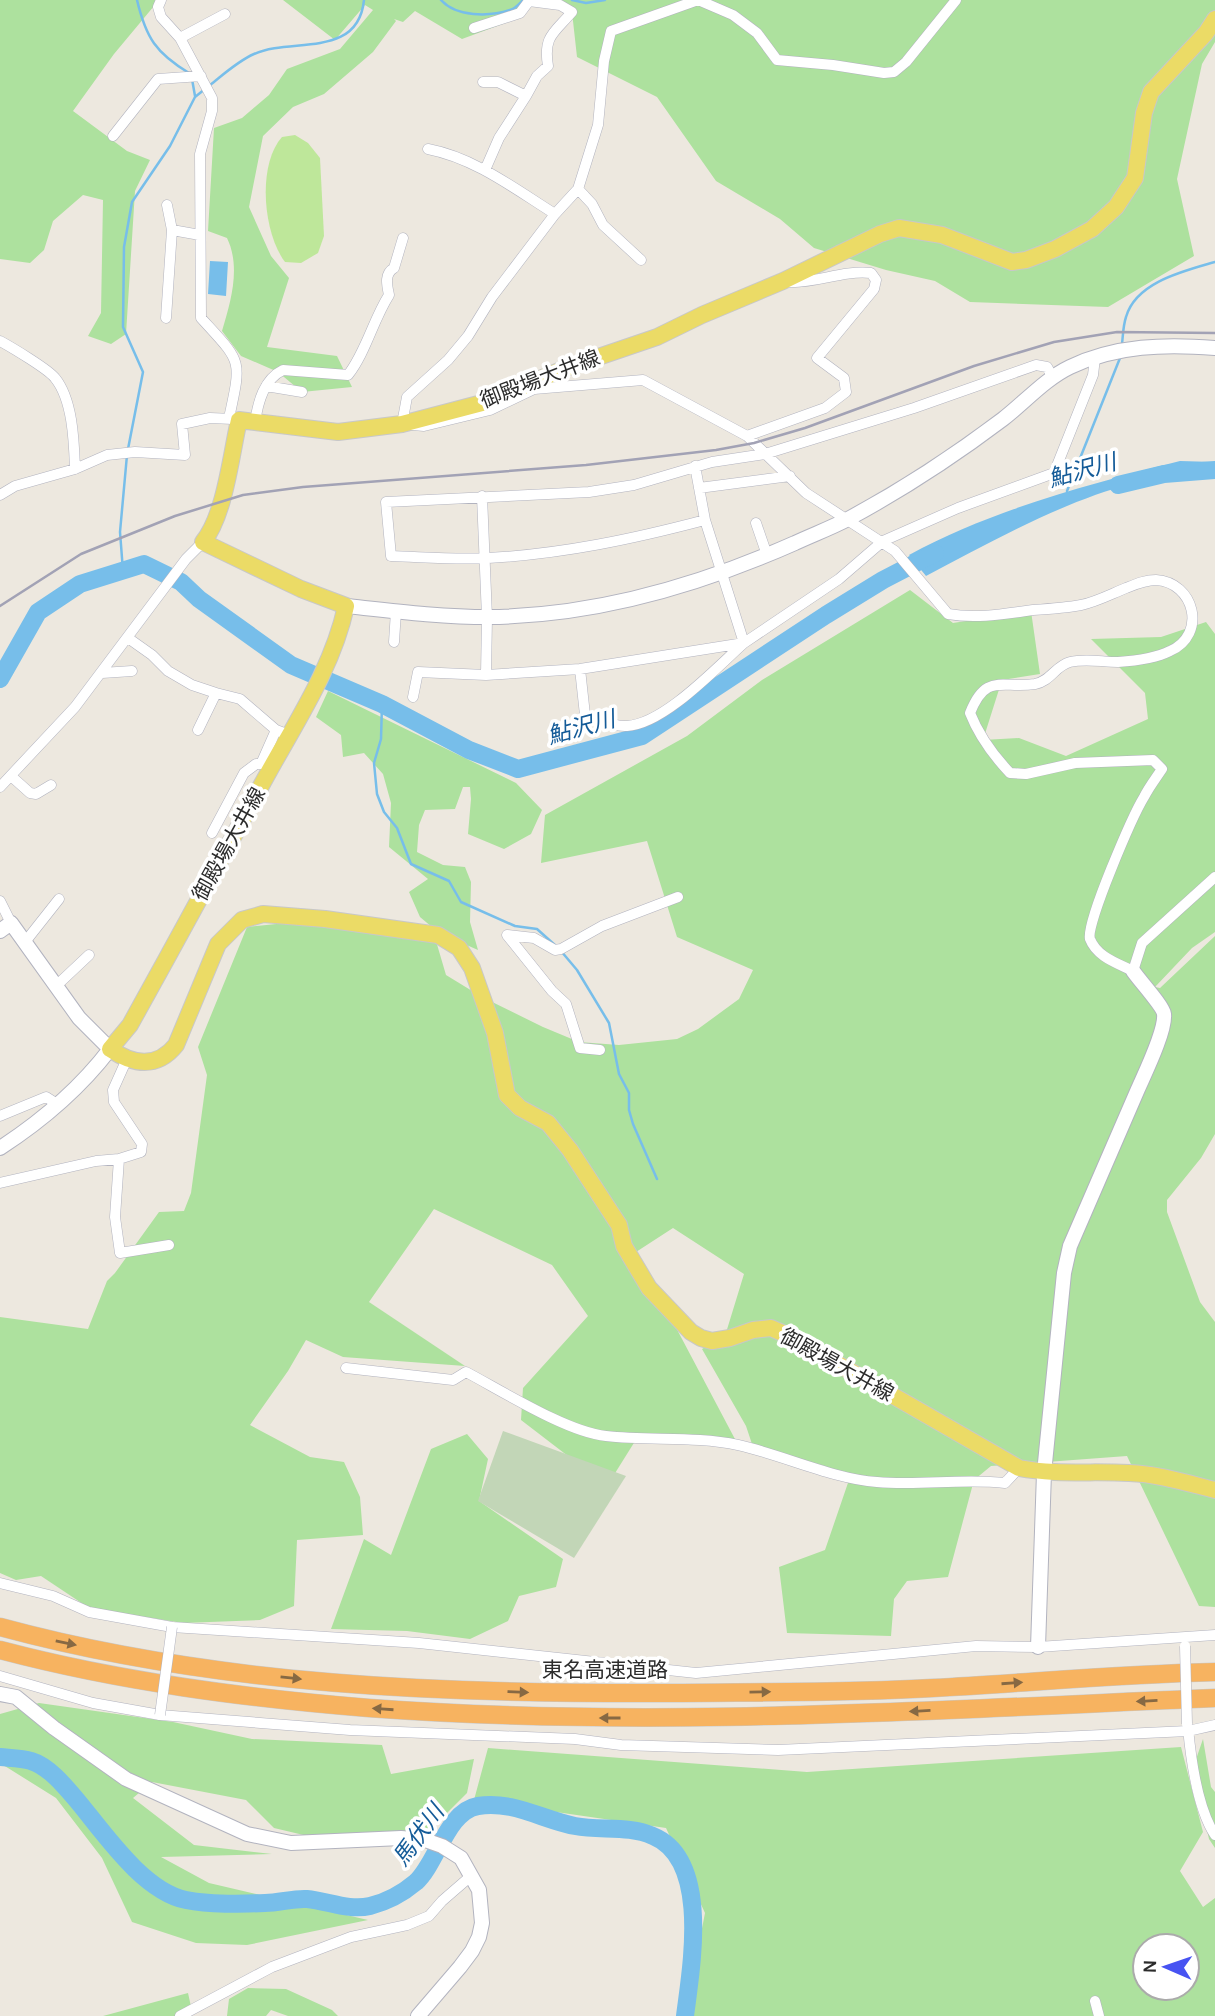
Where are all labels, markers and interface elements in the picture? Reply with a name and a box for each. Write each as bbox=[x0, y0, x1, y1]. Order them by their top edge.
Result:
street label: 御殿場大井線 bbox=[477, 345, 603, 413]
water label: 鮎沢川 bbox=[1045, 448, 1122, 492]
water label: 鮎沢川 bbox=[544, 705, 621, 749]
street label: 御殿場大井線 bbox=[188, 783, 270, 905]
street label: 御殿場大井線 bbox=[776, 1324, 898, 1406]
one-way arrow bbox=[55, 1638, 77, 1649]
street label: 東名高速道路 bbox=[542, 1658, 668, 1682]
one-way arrow bbox=[280, 1672, 302, 1683]
one-way arrow bbox=[1001, 1677, 1023, 1688]
one-way arrow bbox=[507, 1686, 529, 1697]
one-way arrow bbox=[749, 1686, 771, 1698]
one-way arrow bbox=[1136, 1695, 1158, 1706]
one-way arrow bbox=[372, 1703, 394, 1714]
one-way arrow bbox=[908, 1705, 930, 1716]
one-way arrow bbox=[599, 1712, 621, 1724]
water label: 馬伏川 bbox=[387, 1797, 451, 1871]
north arrow bbox=[1131, 1932, 1201, 2002]
text: N bbox=[1139, 1959, 1161, 1974]

